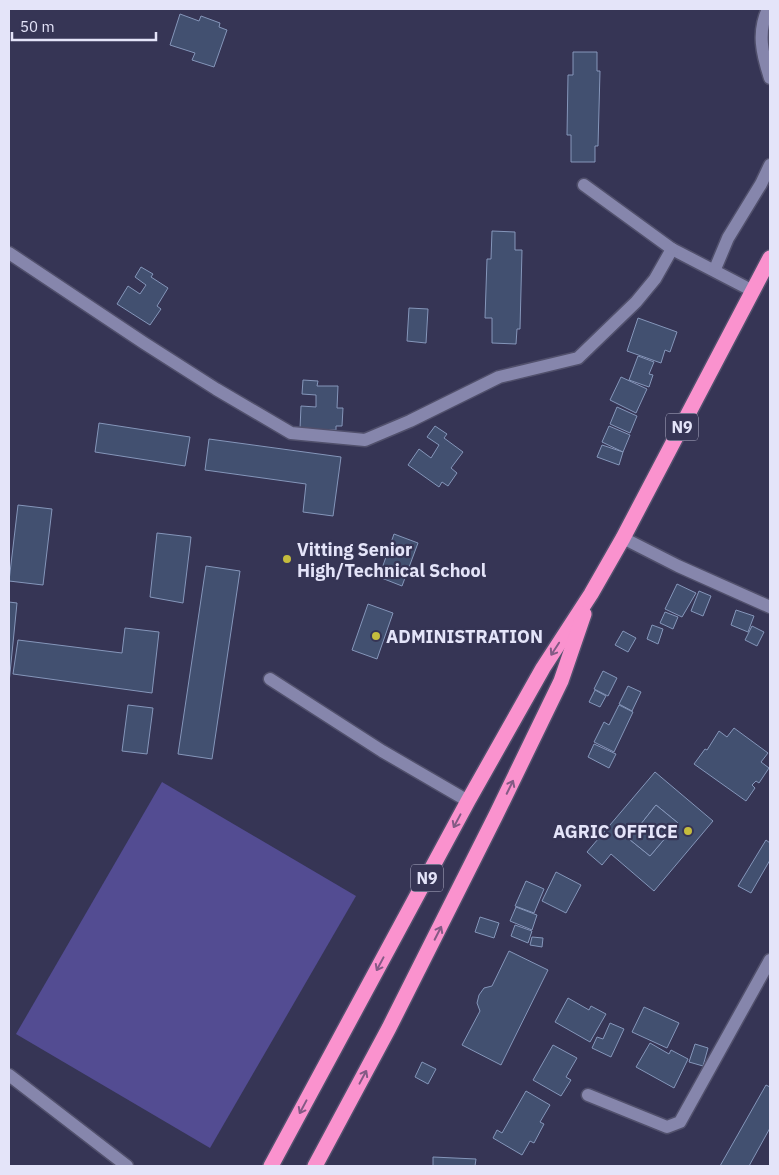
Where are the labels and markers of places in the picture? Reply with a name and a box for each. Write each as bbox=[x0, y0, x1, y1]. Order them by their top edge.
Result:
place label: Vitting Senior High/Technical School bbox=[297, 538, 487, 582]
marker: Vitting Senior High/Technical School bbox=[281, 553, 293, 565]
place label: ADMINISTRATION bbox=[386, 625, 543, 648]
marker: ADMINISTRATION bbox=[370, 630, 382, 642]
place label: AGRIC OFFICE bbox=[553, 820, 678, 843]
marker: AGRIC OFFICE bbox=[682, 825, 694, 837]

